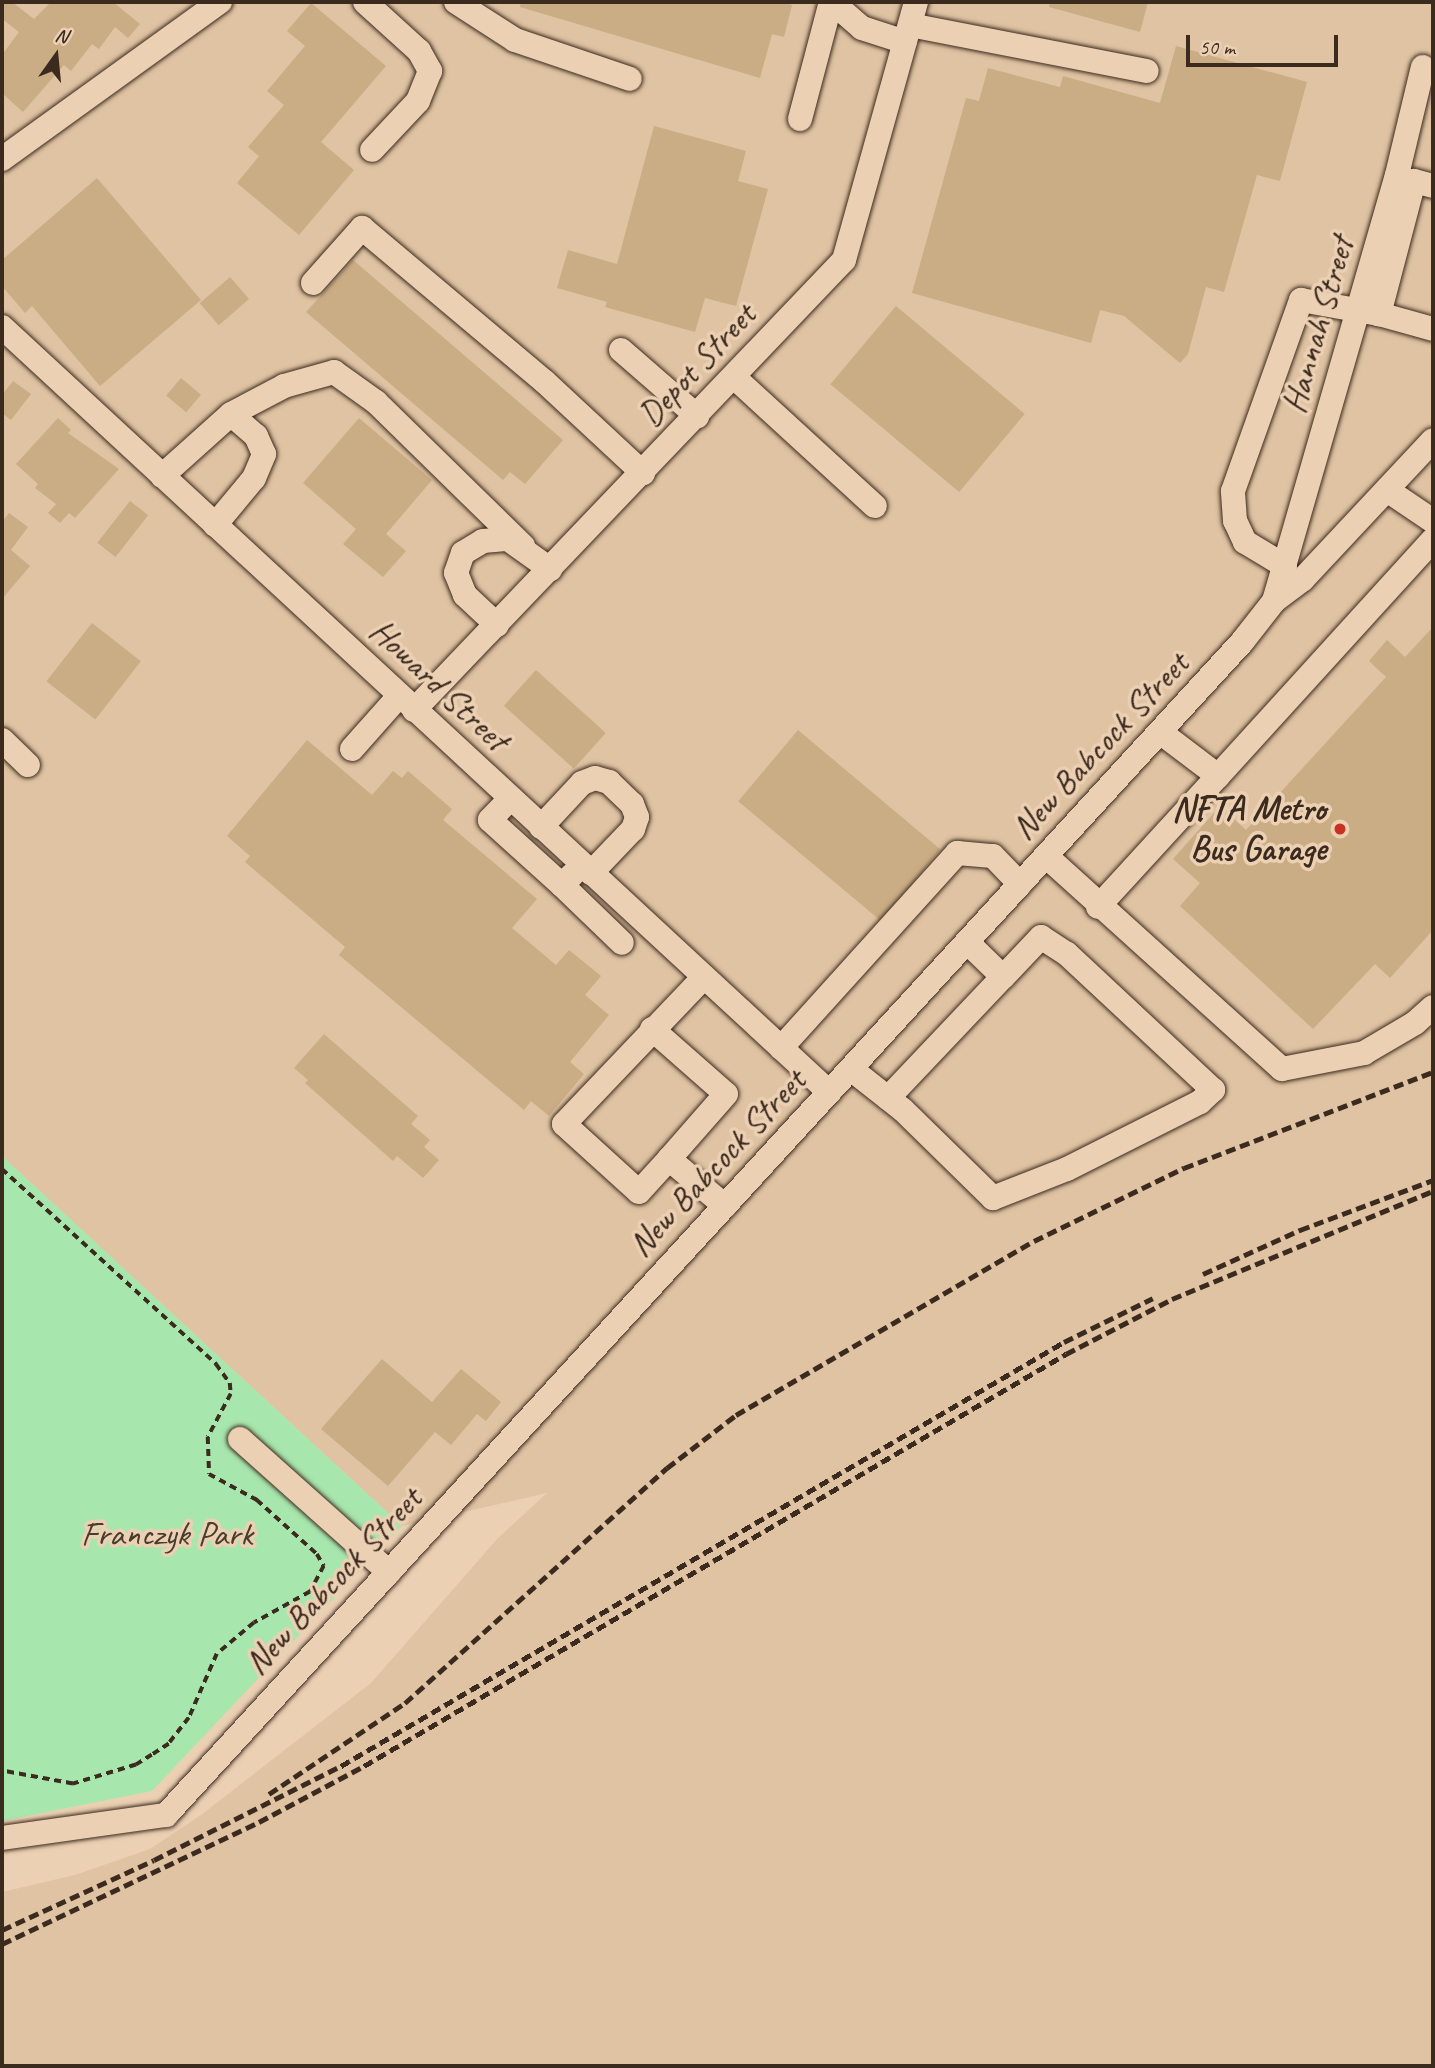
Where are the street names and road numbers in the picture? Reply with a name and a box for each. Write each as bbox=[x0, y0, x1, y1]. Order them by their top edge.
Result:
street label: Hannah Street bbox=[1273, 232, 1363, 418]
street label: Depot Street bbox=[629, 294, 765, 436]
street label: Howard Street bbox=[361, 610, 517, 760]
street label: New Babcock Street bbox=[1002, 643, 1198, 849]
street label: New Babcock Street bbox=[619, 1060, 815, 1266]
street label: New Babcock Street bbox=[235, 1478, 431, 1684]

